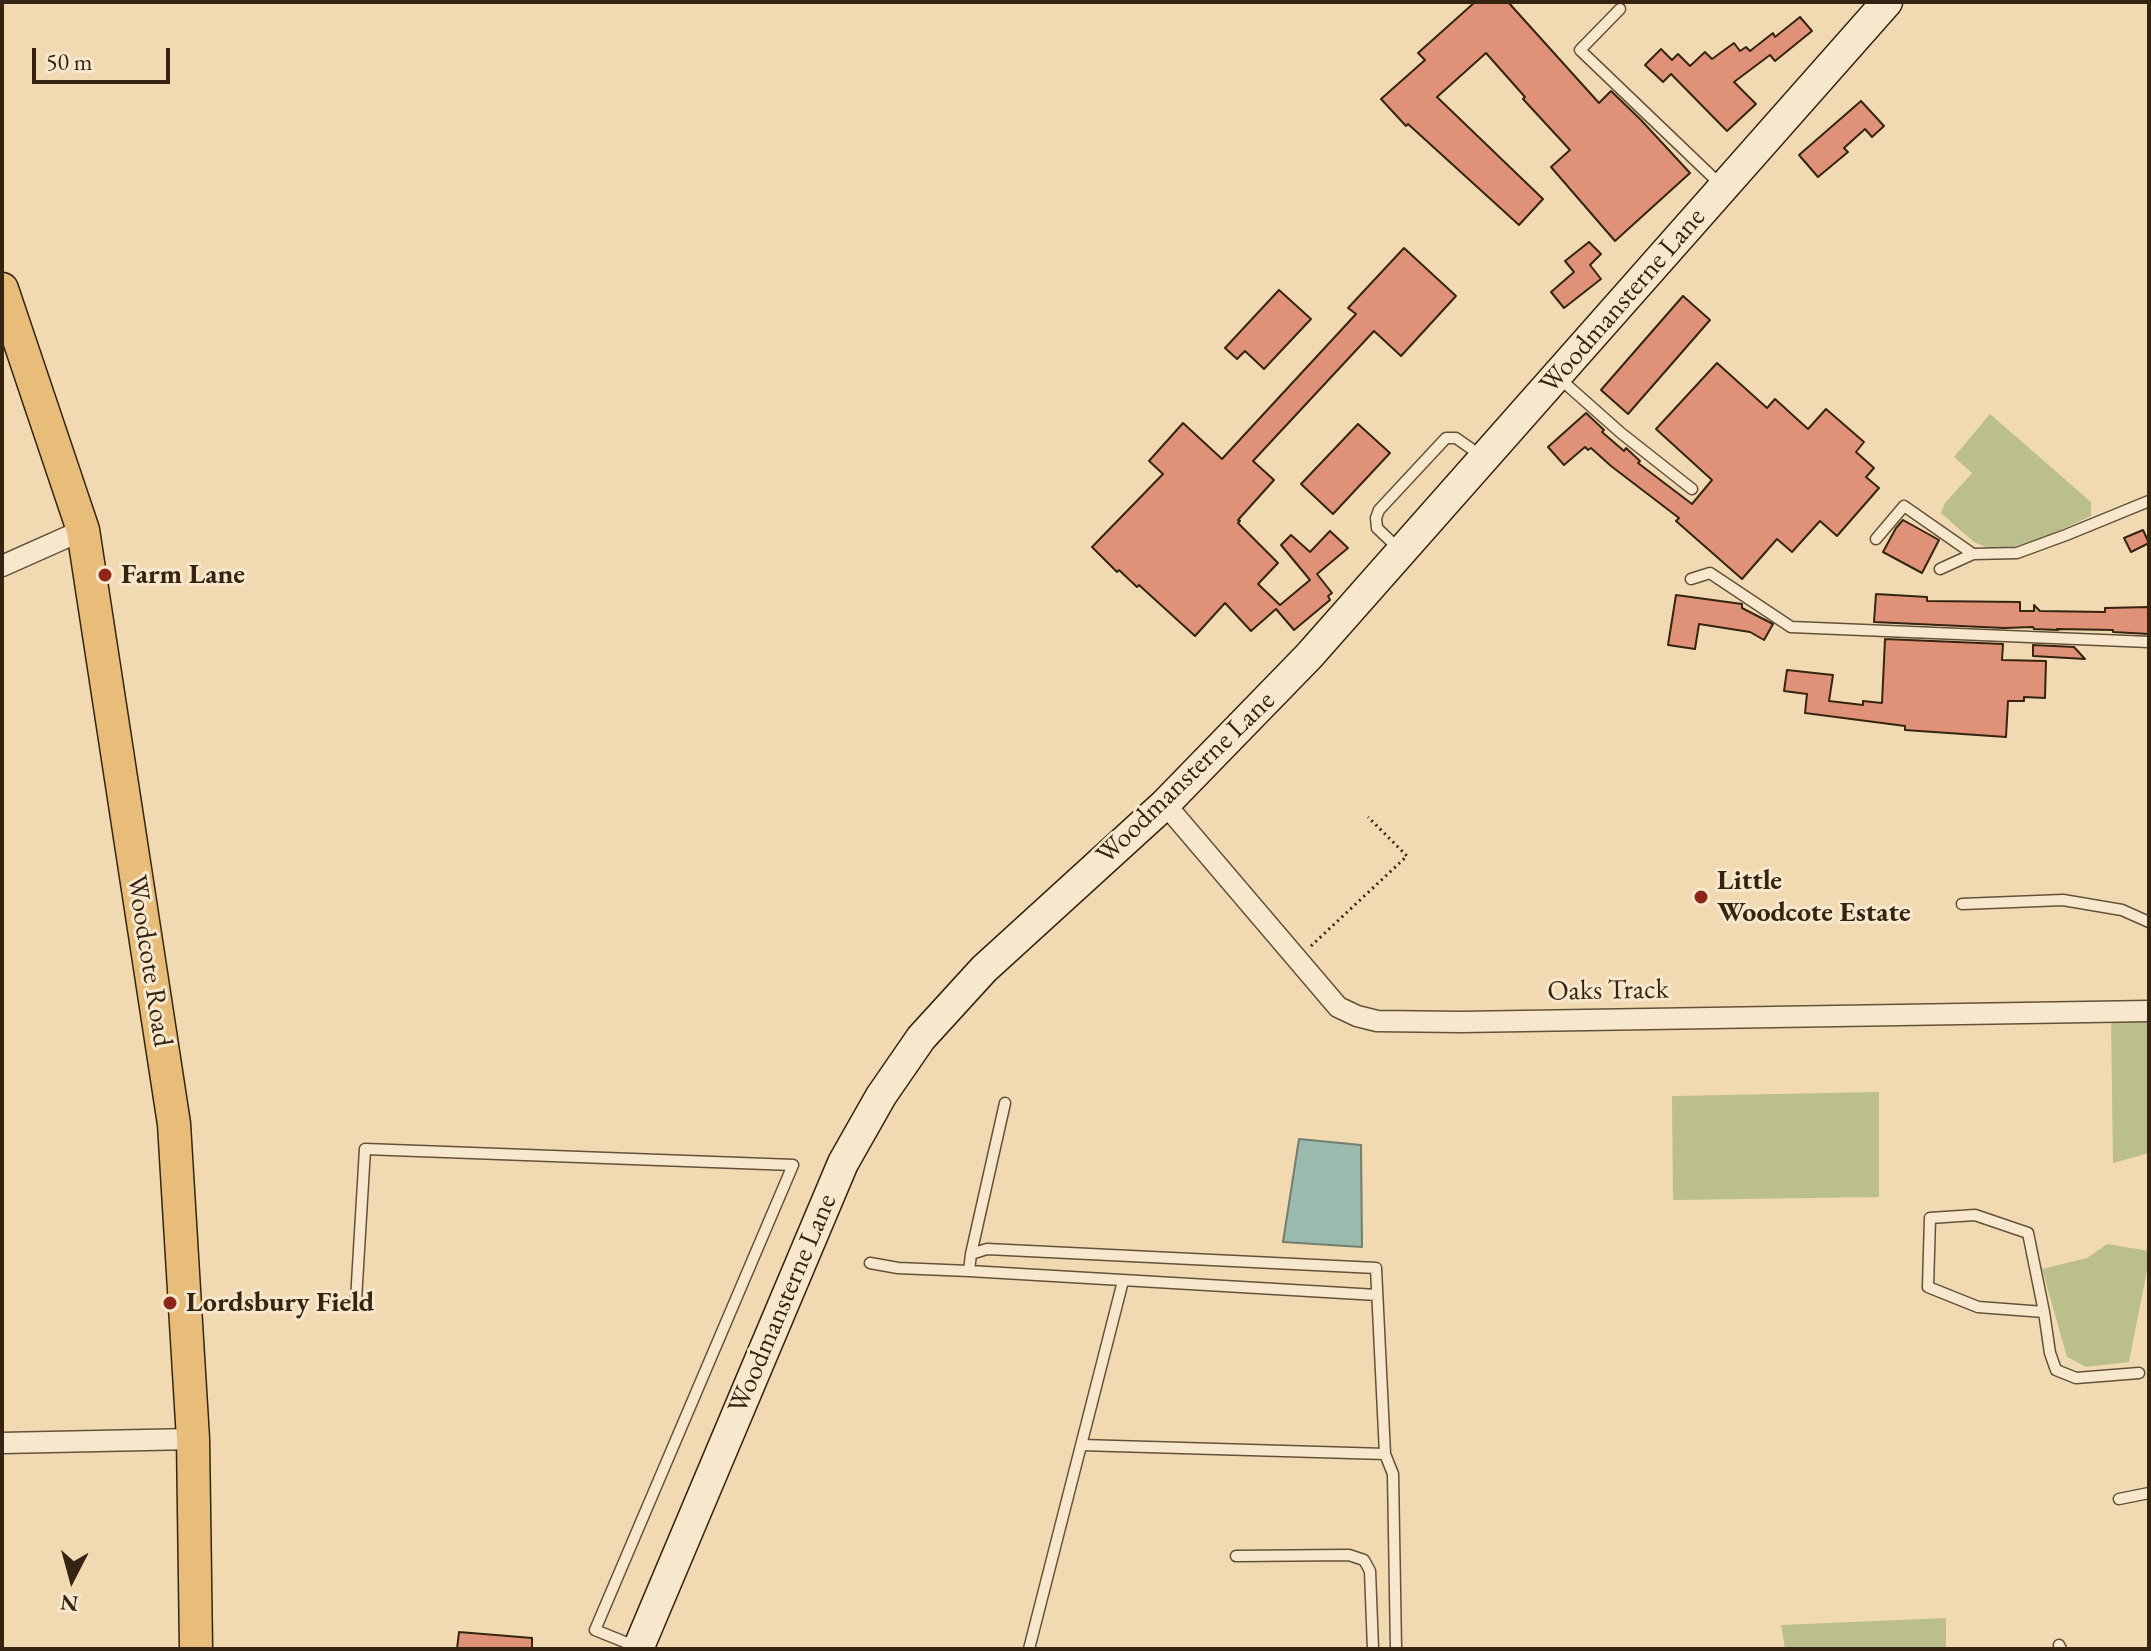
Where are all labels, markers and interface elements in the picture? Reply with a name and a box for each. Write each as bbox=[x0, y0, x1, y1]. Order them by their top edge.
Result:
scale bar bbox=[36, 32, 174, 82]
text: 50 m bbox=[46, 46, 93, 77]
street label: Woodmansterne Lane bbox=[1533, 201, 1713, 401]
place label: Farm Lane bbox=[121, 558, 245, 592]
marker: Farm Lane bbox=[96, 566, 114, 584]
street label: Woodmansterne Lane bbox=[1090, 684, 1282, 872]
place label: Little Woodcote Estate bbox=[1717, 864, 1911, 930]
street label: Woodcote Road bbox=[119, 873, 179, 1049]
marker: Little Woodcote Estate bbox=[1692, 888, 1710, 906]
street label: Oaks Track bbox=[1547, 973, 1669, 1009]
street label: Woodmansterne Lane bbox=[722, 1189, 844, 1419]
place label: Lordsbury Field bbox=[186, 1286, 374, 1320]
marker: Lordsbury Field bbox=[161, 1294, 179, 1312]
north arrow bbox=[32, 1539, 112, 1619]
text: N bbox=[59, 1588, 80, 1619]

